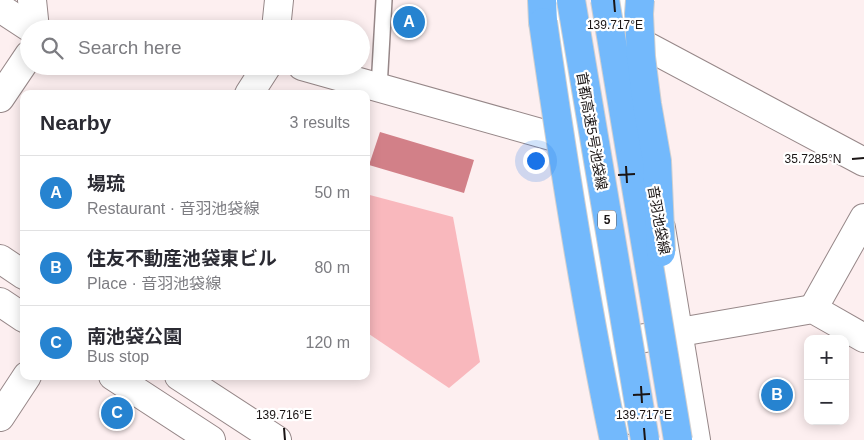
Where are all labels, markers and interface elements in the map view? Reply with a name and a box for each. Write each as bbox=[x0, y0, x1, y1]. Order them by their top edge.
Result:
pin: A bbox=[393, 3, 425, 41]
text: 139.717°E bbox=[587, 18, 643, 32]
search box bbox=[20, 20, 370, 75]
icon: search bbox=[38, 34, 66, 62]
text: Search here bbox=[78, 37, 182, 58]
street label: 首都高速5号池袋線 bbox=[574, 71, 610, 191]
text: Nearby bbox=[40, 111, 111, 134]
text: 3 results bbox=[290, 114, 350, 131]
your location bbox=[523, 148, 549, 174]
text: 35.7285°N bbox=[785, 152, 841, 166]
text: 場琉 bbox=[87, 173, 125, 194]
text: A bbox=[50, 184, 62, 201]
text: 50 m bbox=[314, 184, 350, 201]
street label: 音羽池袋線 bbox=[645, 184, 673, 256]
text: Restaurant · 音羽池袋線 bbox=[87, 200, 260, 217]
road number: 5 bbox=[598, 210, 616, 230]
text: 住友不動産池袋東ビル bbox=[87, 248, 277, 269]
text: B bbox=[50, 259, 62, 276]
text: 80 m bbox=[314, 259, 350, 276]
text: Place · 音羽池袋線 bbox=[87, 275, 221, 292]
text: 南池袋公園 bbox=[87, 326, 182, 347]
text: C bbox=[50, 334, 62, 351]
text: 120 m bbox=[306, 334, 350, 351]
map controls bbox=[804, 335, 849, 425]
button: + bbox=[804, 335, 849, 380]
text: Bus stop bbox=[87, 348, 149, 365]
pin: B bbox=[761, 376, 793, 414]
button: − bbox=[804, 380, 849, 425]
pin: C bbox=[101, 394, 133, 432]
text: 139.716°E bbox=[256, 408, 312, 422]
text: 139.717°E bbox=[616, 408, 672, 422]

